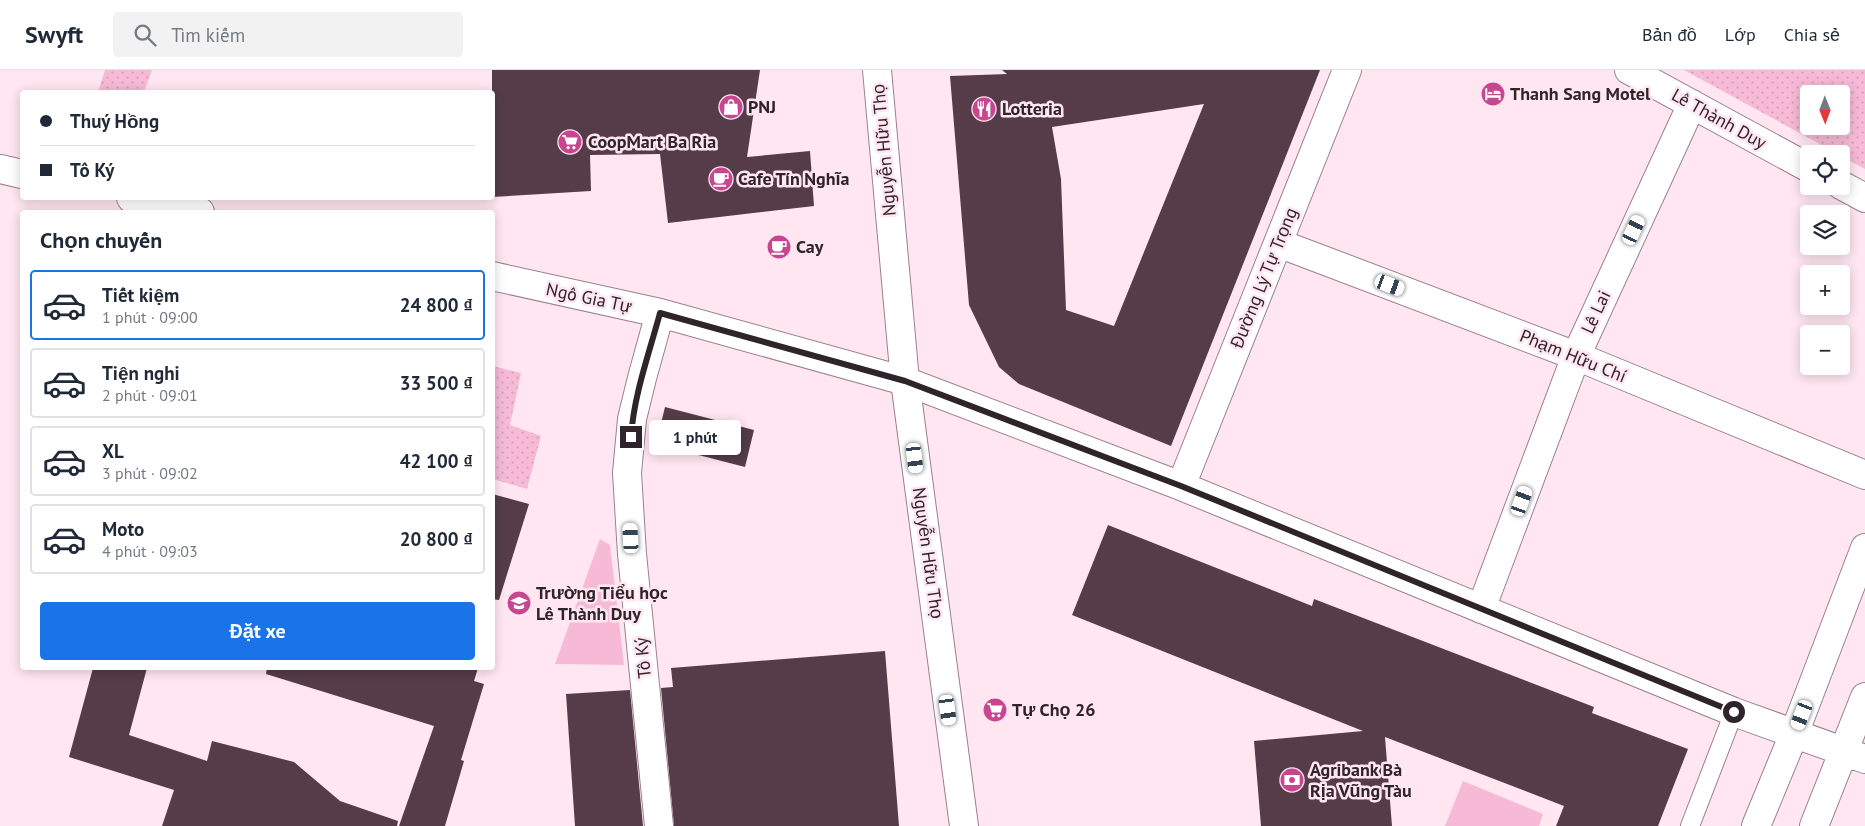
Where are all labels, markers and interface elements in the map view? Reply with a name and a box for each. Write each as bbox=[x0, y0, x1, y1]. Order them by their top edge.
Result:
search box bbox=[113, 12, 463, 57]
text: Swyft bbox=[25, 19, 83, 50]
icon: search bbox=[131, 21, 159, 49]
text: Tìm kiếm bbox=[171, 23, 245, 47]
text: Bản đồ bbox=[1642, 23, 1697, 46]
text: Lớp bbox=[1725, 23, 1756, 46]
text: Chia sẻ bbox=[1784, 23, 1840, 46]
hotel icon: Thanh Sang Motel bbox=[1480, 81, 1506, 107]
place label: Thanh Sang Motel bbox=[1510, 82, 1651, 105]
street label: Nguyễn Hữu Thọ bbox=[866, 83, 901, 217]
street label: Lê Thành Duy bbox=[1668, 83, 1771, 154]
north arrow bbox=[1800, 85, 1850, 135]
map controls bbox=[1800, 85, 1850, 375]
shop icon: PNJ bbox=[718, 94, 744, 120]
place label: PNJ bbox=[748, 95, 776, 118]
restaurant icon: Lotteria bbox=[971, 96, 997, 122]
place label: Lotteria bbox=[1002, 97, 1062, 120]
text: Thuý Hồng bbox=[70, 109, 159, 133]
supermarket icon: CoopMart Ba Ria bbox=[557, 129, 583, 155]
place label: CoopMart Ba Ria bbox=[588, 130, 716, 153]
button: locate bbox=[1800, 145, 1850, 195]
text: Tô Ký bbox=[70, 158, 114, 182]
cafe icon: Cafe Tín Nghĩa bbox=[708, 166, 734, 192]
place label: Cafe Tín Nghĩa bbox=[738, 167, 850, 190]
street label: Đường Lý Tự Trọng bbox=[1224, 204, 1302, 352]
button: layers bbox=[1800, 205, 1850, 255]
car bbox=[1620, 213, 1647, 247]
text: Chọn chuyến bbox=[40, 226, 162, 254]
cafe icon: Cay bbox=[766, 234, 792, 260]
place label: Cay bbox=[796, 235, 824, 258]
button: + bbox=[1800, 265, 1850, 315]
car bbox=[1373, 273, 1406, 297]
street label: Ngô Gia Tự bbox=[544, 277, 634, 318]
icon: car bbox=[42, 283, 87, 328]
text: Tiết kiệm bbox=[102, 283, 179, 307]
street label: Lê Lai bbox=[1576, 287, 1615, 337]
text: 24 800 ₫ bbox=[400, 293, 473, 317]
text: 1 phút · 09:00 bbox=[102, 307, 198, 327]
street label: Phạm Hữu Chí bbox=[1517, 324, 1630, 387]
button: − bbox=[1800, 325, 1850, 375]
icon: car bbox=[42, 361, 87, 406]
text: Tiện nghi bbox=[102, 361, 180, 385]
text: 33 500 ₫ bbox=[400, 371, 473, 395]
text: 2 phút · 09:01 bbox=[102, 385, 198, 405]
callout: 1 phút bbox=[648, 420, 741, 454]
route end bbox=[620, 426, 642, 448]
text: 1 phút bbox=[673, 427, 717, 447]
icon: car bbox=[42, 439, 87, 484]
text: XL bbox=[102, 439, 124, 463]
car bbox=[905, 442, 924, 474]
text: 42 100 ₫ bbox=[400, 449, 473, 473]
text: 3 phút · 09:02 bbox=[102, 463, 198, 483]
car bbox=[1509, 484, 1534, 518]
street label: Nguyễn Hữu Thọ bbox=[908, 486, 949, 620]
icon: car bbox=[42, 517, 87, 562]
text: Moto bbox=[102, 517, 144, 541]
car bbox=[622, 523, 639, 553]
text: 20 800 ₫ bbox=[400, 527, 473, 551]
text: 4 phút · 09:03 bbox=[102, 541, 198, 561]
place label: Trường Tiểu học Lê Thành Duy bbox=[536, 581, 668, 625]
school or university icon: Trường Tiểu học Lê Thành Duy bbox=[506, 590, 532, 616]
button: Đặt xe bbox=[40, 602, 475, 660]
street label: Tô Ký bbox=[629, 636, 656, 680]
car bbox=[938, 694, 957, 726]
supermarket icon: Tự Chọ 26 bbox=[982, 697, 1008, 723]
place label: Tự Chọ 26 bbox=[1012, 698, 1095, 721]
car bbox=[1789, 698, 1814, 732]
route start bbox=[1723, 701, 1745, 723]
place label: Agribank Bà Rịa Vũng Tàu bbox=[1310, 758, 1412, 802]
bank icon: Agribank Bà Rịa Vũng Tàu bbox=[1279, 767, 1305, 793]

